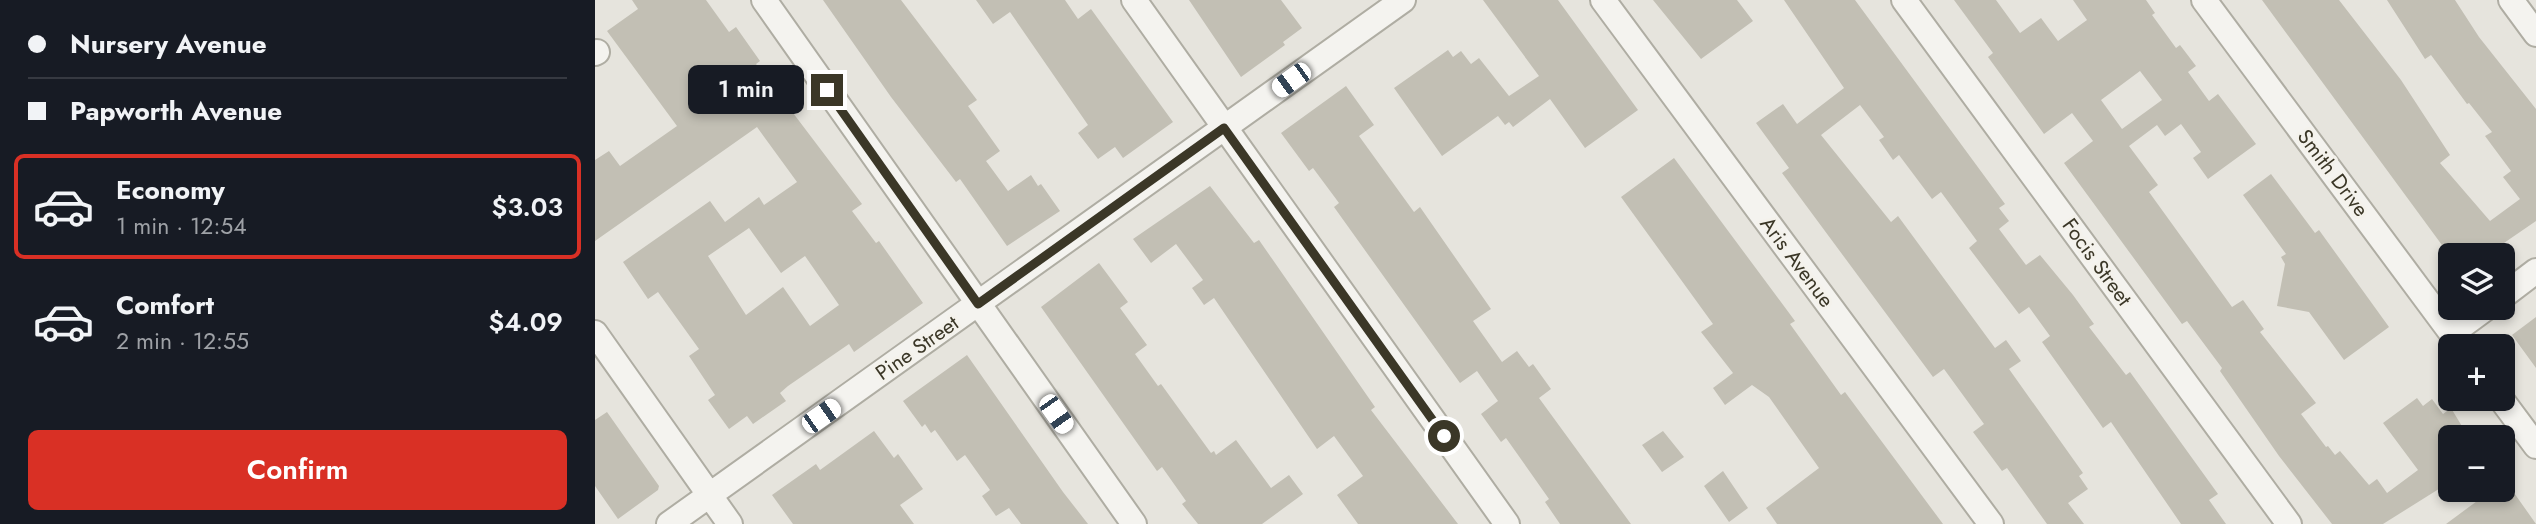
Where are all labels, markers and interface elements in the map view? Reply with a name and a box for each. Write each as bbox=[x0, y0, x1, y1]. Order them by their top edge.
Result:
text: Nursery Avenue bbox=[70, 25, 267, 63]
car bbox=[1268, 59, 1315, 101]
callout: 1 min bbox=[687, 66, 803, 114]
text: 1 min bbox=[718, 72, 774, 106]
route end bbox=[811, 74, 843, 106]
text: Papworth Avenue bbox=[70, 92, 282, 130]
street label: Smith Drive bbox=[2290, 123, 2376, 223]
text: Economy bbox=[116, 171, 225, 209]
icon: car bbox=[32, 175, 95, 238]
text: $3.03 bbox=[492, 188, 563, 226]
text: 1 min · 12:54 bbox=[116, 209, 247, 243]
street label: Aris Avenue bbox=[1753, 210, 1841, 314]
street label: Focis Street bbox=[2055, 212, 2139, 312]
map controls bbox=[2438, 243, 2515, 502]
button: layers bbox=[2438, 243, 2515, 320]
text: Comfort bbox=[116, 286, 214, 324]
icon: car bbox=[32, 290, 95, 353]
text: $4.09 bbox=[488, 303, 563, 341]
street label: Pine Street bbox=[869, 308, 965, 388]
text: 2 min · 12:55 bbox=[116, 324, 249, 358]
button: + bbox=[2438, 334, 2515, 411]
car bbox=[1036, 391, 1077, 437]
car bbox=[798, 395, 845, 437]
route start bbox=[1428, 420, 1460, 452]
button: − bbox=[2438, 425, 2515, 502]
button: Confirm bbox=[28, 430, 567, 510]

